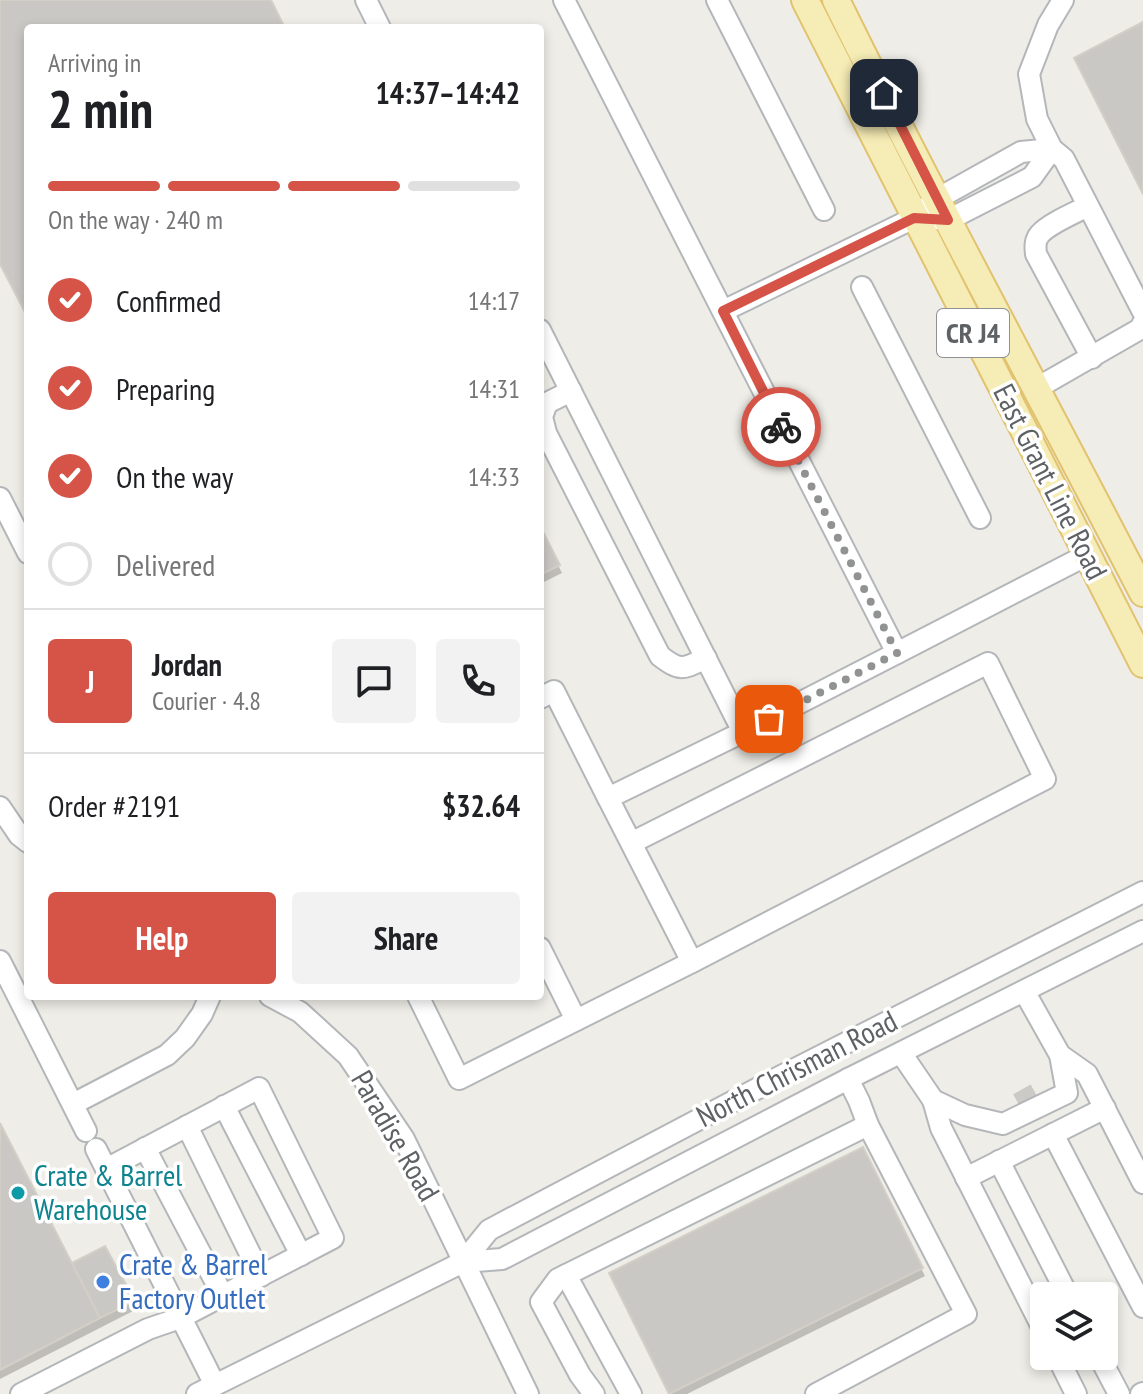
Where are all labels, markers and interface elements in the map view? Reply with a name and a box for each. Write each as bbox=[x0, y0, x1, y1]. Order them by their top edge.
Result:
text: Arriving in bbox=[48, 46, 141, 79]
pin bbox=[850, 59, 918, 127]
icon: home bbox=[862, 71, 906, 115]
text: 14:37–14:42 bbox=[376, 73, 520, 112]
text: 2 min bbox=[48, 75, 153, 142]
text: On the way · 240 m bbox=[48, 203, 223, 236]
icon: check bbox=[48, 278, 92, 322]
text: Confirmed bbox=[116, 281, 221, 320]
text: 14:17 bbox=[468, 284, 520, 317]
road number: CR J4 bbox=[937, 309, 1009, 357]
icon: check bbox=[48, 366, 92, 410]
text: Preparing bbox=[116, 369, 215, 408]
text: 14:31 bbox=[468, 372, 520, 405]
street label: East Grant Line Road bbox=[985, 377, 1117, 586]
courier bbox=[741, 387, 821, 467]
icon: bike bbox=[759, 405, 803, 449]
icon: check bbox=[48, 454, 92, 498]
text: On the way bbox=[116, 457, 233, 496]
text: 14:33 bbox=[468, 460, 520, 493]
text: Delivered bbox=[116, 545, 215, 584]
button: chat bbox=[332, 639, 416, 723]
button: phone bbox=[436, 639, 520, 723]
text: Jordan bbox=[152, 645, 222, 684]
text: J bbox=[86, 662, 94, 701]
text: Courier · 4.8 bbox=[152, 684, 261, 717]
pin bbox=[735, 685, 803, 753]
icon: bag bbox=[747, 697, 791, 741]
text: Order #2191 bbox=[48, 786, 180, 825]
text: $32.64 bbox=[442, 786, 520, 825]
button: Help bbox=[48, 892, 276, 984]
button: Share bbox=[292, 892, 520, 984]
street label: North Chrisman Road bbox=[689, 1000, 903, 1135]
street label: Paradise Road bbox=[343, 1063, 449, 1208]
place label: Crate & Barrel Warehouse bbox=[34, 1155, 182, 1228]
marker: Crate & Barrel Warehouse bbox=[9, 1184, 27, 1202]
place label: Crate & Barrel Factory Outlet bbox=[119, 1244, 267, 1317]
marker: Crate & Barrel Factory Outlet bbox=[94, 1273, 112, 1291]
map controls bbox=[1030, 1282, 1118, 1370]
button: layers bbox=[1030, 1282, 1118, 1370]

